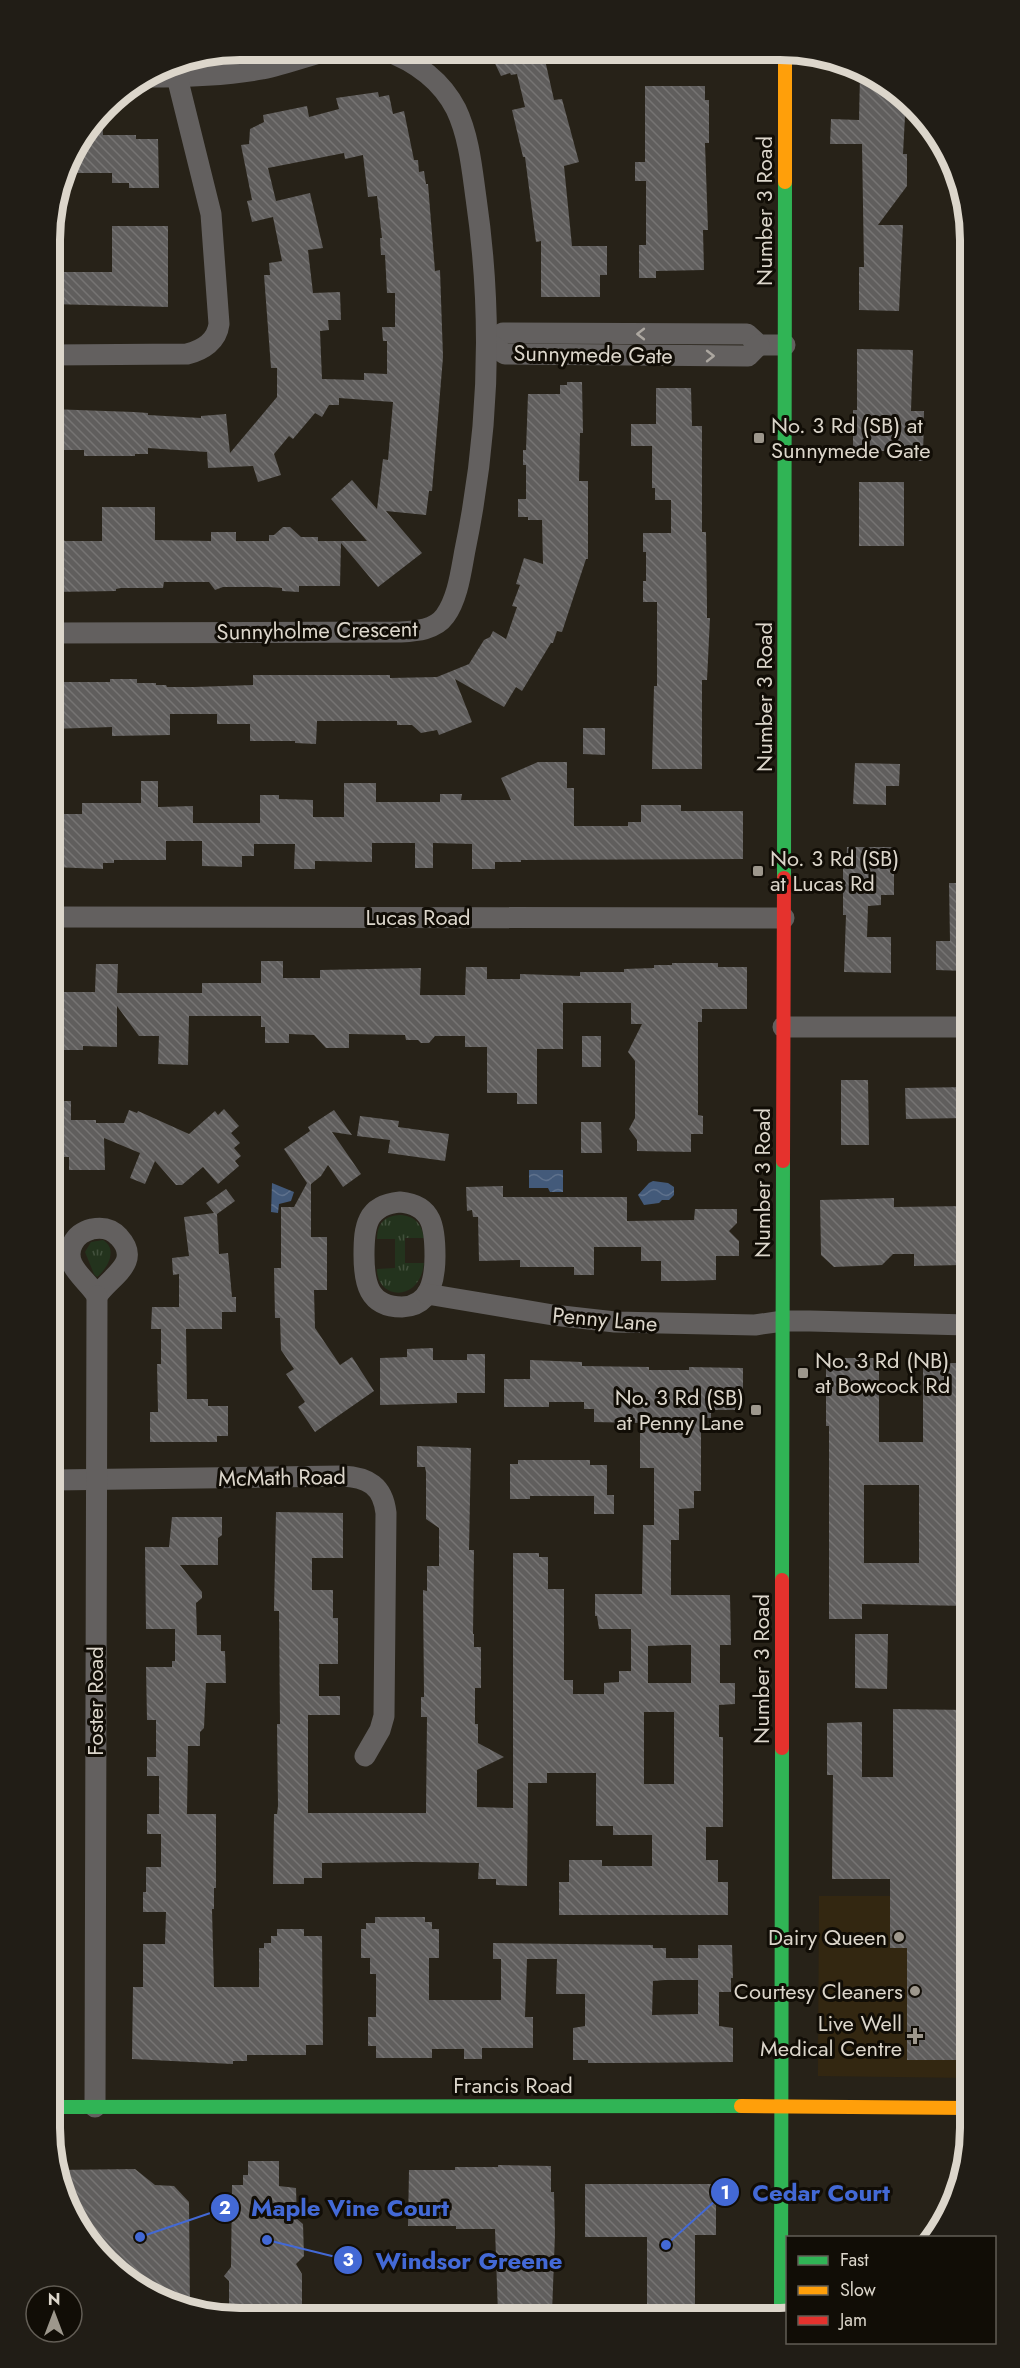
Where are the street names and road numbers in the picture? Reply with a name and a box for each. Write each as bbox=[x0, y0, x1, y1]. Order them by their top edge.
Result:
street label: Number 3 Road bbox=[748, 136, 780, 286]
street label: Sunnymede Gate bbox=[513, 337, 673, 371]
street label: Sunnyholme Crescent bbox=[216, 612, 419, 648]
street label: Number 3 Road bbox=[748, 622, 780, 772]
street label: Lucas Road bbox=[365, 901, 471, 933]
street label: Number 3 Road bbox=[746, 1108, 778, 1258]
street label: Penny Lane bbox=[551, 1298, 659, 1340]
street label: McMath Road bbox=[218, 1460, 346, 1494]
street label: Number 3 Road bbox=[745, 1594, 777, 1744]
street label: Foster Road bbox=[79, 1646, 111, 1756]
street label: Francis Road bbox=[453, 2069, 573, 2101]

